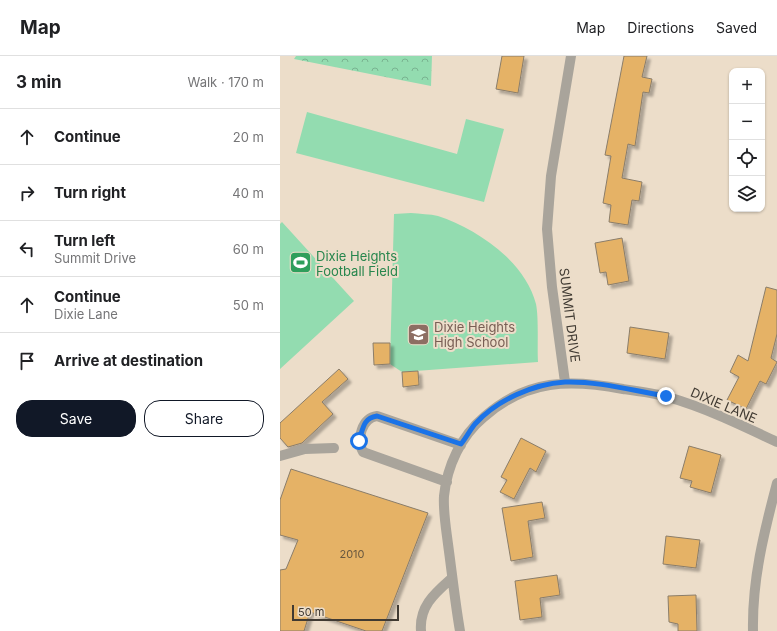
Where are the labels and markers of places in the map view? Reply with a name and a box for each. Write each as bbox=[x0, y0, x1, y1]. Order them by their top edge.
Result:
place label: Dixie Heights Football Field bbox=[316, 248, 398, 279]
sports icon: Dixie Heights Football Field bbox=[287, 250, 313, 276]
place label: Dixie Heights High School bbox=[434, 319, 515, 350]
school or university icon: Dixie Heights High School bbox=[406, 321, 432, 347]

